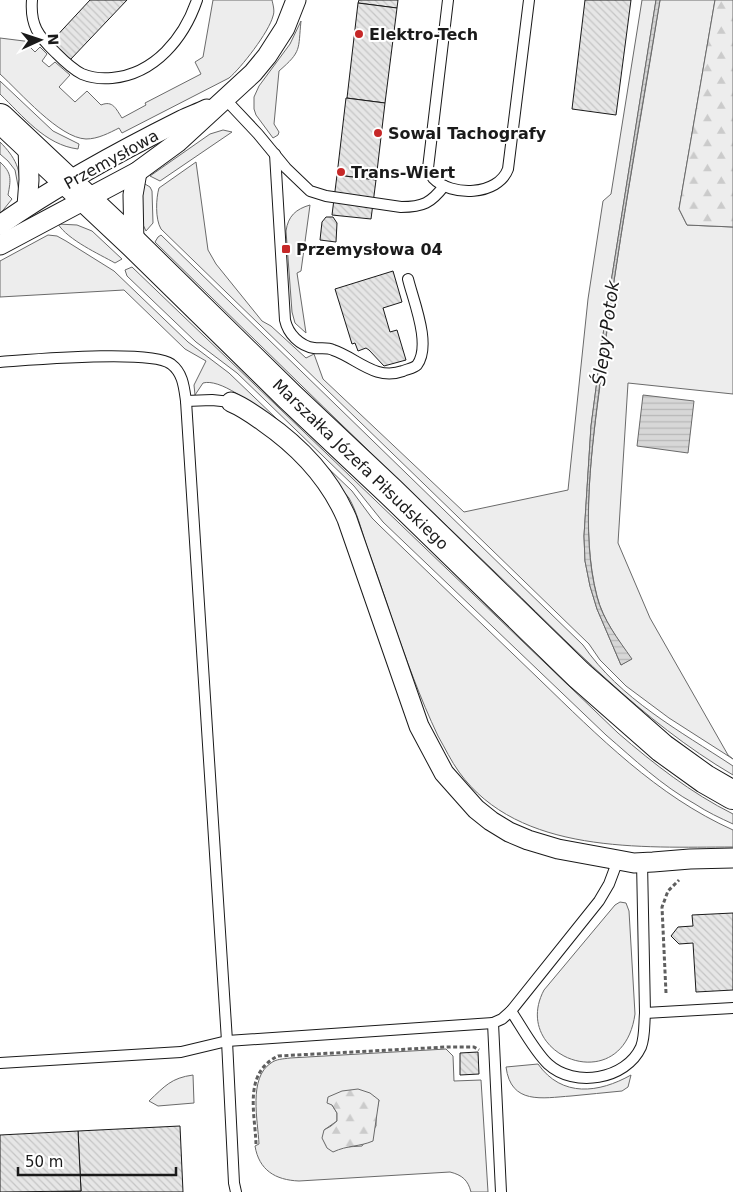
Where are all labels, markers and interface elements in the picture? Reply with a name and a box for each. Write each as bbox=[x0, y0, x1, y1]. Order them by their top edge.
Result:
north arrow bbox=[15, 15, 65, 65]
place label: Elektro-Tech bbox=[369, 25, 478, 44]
marker: Elektro-Tech bbox=[353, 28, 365, 40]
text: N bbox=[45, 33, 61, 46]
place label: Sowal Tachografy bbox=[388, 124, 547, 143]
street label: Przemysłowa bbox=[61, 126, 162, 193]
marker: Sowal Tachografy bbox=[372, 127, 384, 139]
place label: Trans-Wiert bbox=[351, 163, 456, 182]
marker: Trans-Wiert bbox=[335, 166, 347, 178]
place label: Przemysłowa 04 bbox=[296, 240, 443, 259]
marker: Przemysłowa 04 bbox=[280, 243, 292, 255]
water label: Ślepy Potok bbox=[588, 278, 623, 387]
street label: Marszałka Józefa Piłsudskiego bbox=[269, 375, 453, 554]
scale bar bbox=[18, 1144, 175, 1176]
text: 50 m bbox=[25, 1153, 63, 1171]

